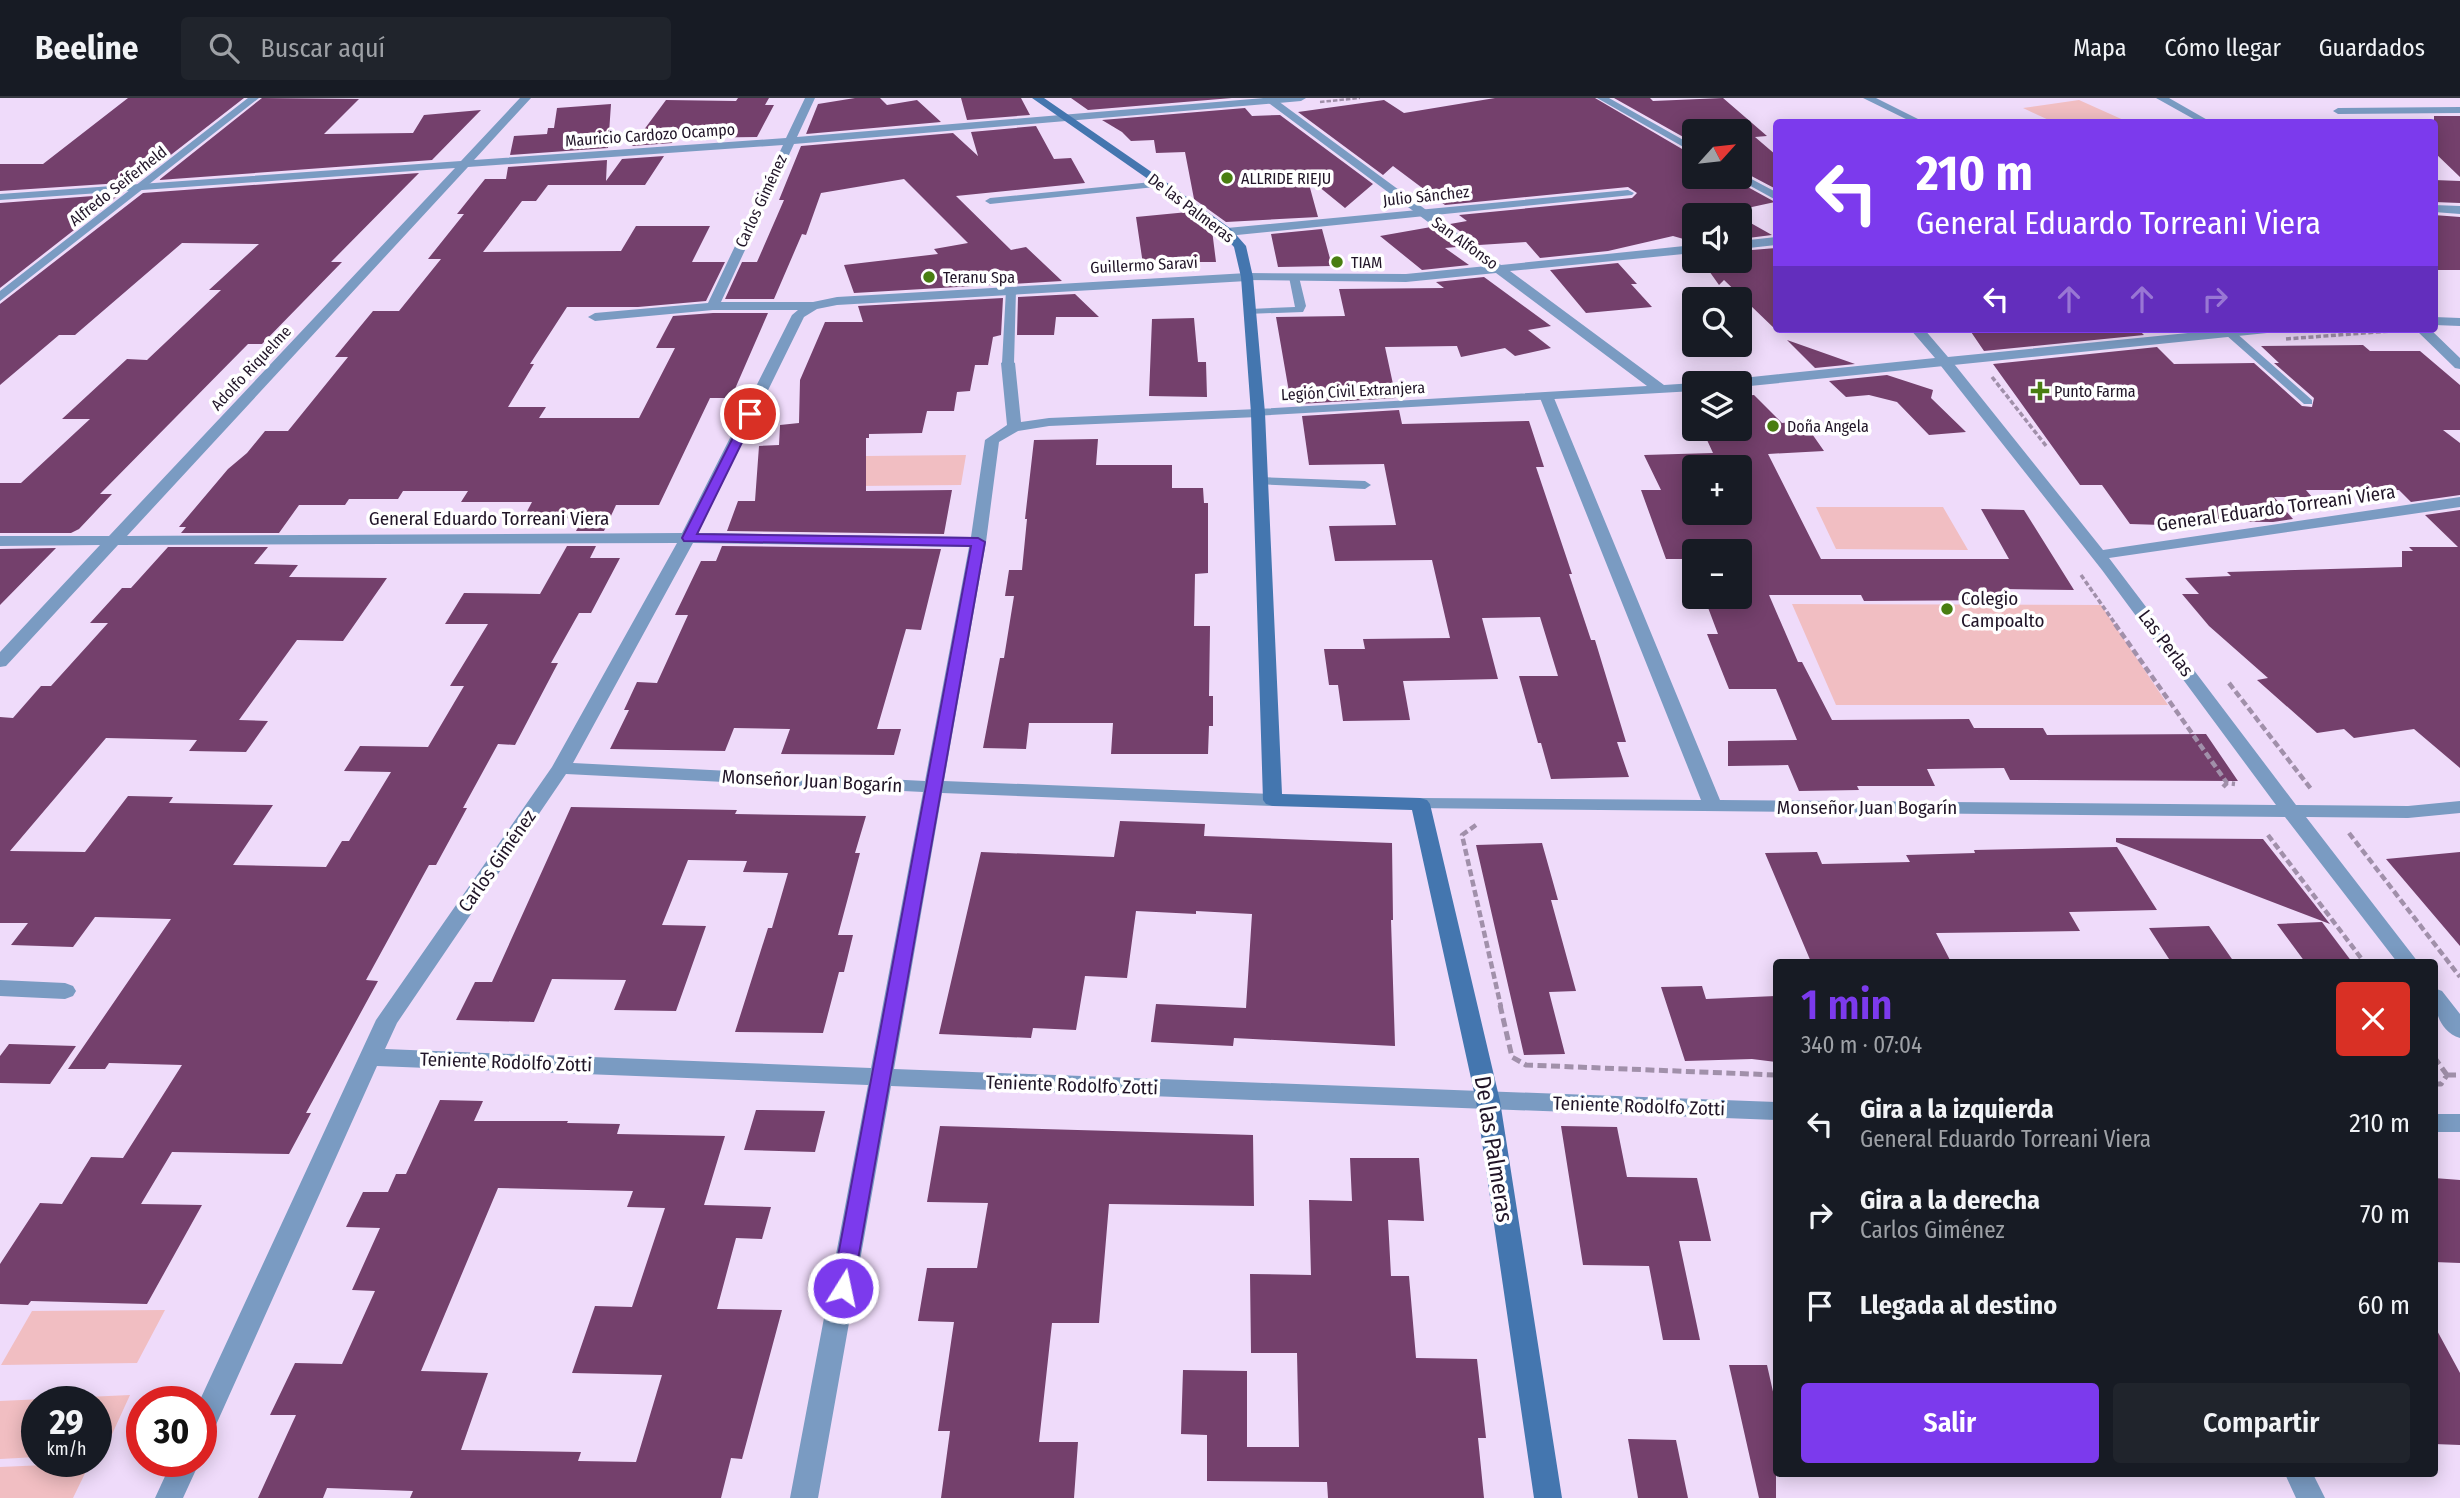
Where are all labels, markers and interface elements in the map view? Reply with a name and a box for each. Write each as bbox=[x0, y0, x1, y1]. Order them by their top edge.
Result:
search box bbox=[181, 17, 671, 80]
text: Beeline bbox=[35, 28, 139, 68]
icon: search bbox=[205, 29, 243, 67]
text: Buscar aquí bbox=[261, 33, 385, 64]
text: Mapa bbox=[2073, 34, 2126, 62]
text: Cómo llegar bbox=[2164, 34, 2281, 62]
text: Guardados bbox=[2319, 34, 2425, 62]
north arrow bbox=[1682, 119, 1752, 189]
map controls bbox=[1682, 119, 1752, 609]
street label: Mauricio Cardozo Ocampo bbox=[564, 120, 736, 150]
street label: Alfredo Seiferheld bbox=[65, 142, 171, 230]
text: 210 m bbox=[1916, 144, 2033, 203]
icon: left bbox=[1801, 147, 1892, 238]
street label: Carlos Giménez bbox=[731, 151, 791, 251]
street label: De las Palmeras bbox=[1144, 169, 1238, 247]
place label: ALLRIDE RIEJU bbox=[1241, 169, 1331, 188]
marker: ALLRIDE RIEJU bbox=[1219, 170, 1235, 186]
street label: Julio Sánchez bbox=[1382, 182, 1470, 210]
button: sound bbox=[1682, 203, 1752, 273]
text: General Eduardo Torreani Viera bbox=[1916, 204, 2321, 242]
street label: San Alfonso bbox=[1428, 213, 1502, 273]
street label: Guillermo Saravi bbox=[1090, 253, 1198, 277]
place label: TIAM bbox=[1351, 253, 1382, 272]
marker: TIAM bbox=[1329, 254, 1345, 270]
place label: Teranu Spa bbox=[943, 268, 1015, 287]
marker: Teranu Spa bbox=[921, 269, 937, 285]
icon: left bbox=[1977, 280, 2015, 318]
icon: ahead bbox=[2050, 280, 2088, 318]
icon: ahead bbox=[2123, 280, 2161, 318]
icon: right bbox=[2196, 280, 2234, 318]
button: search bbox=[1682, 287, 1752, 357]
street label: Adolfo Riquelme bbox=[207, 322, 295, 414]
button: layers bbox=[1682, 371, 1752, 441]
street label: Legión Civil Extranjera bbox=[1281, 378, 1426, 404]
place label: Punto Farma bbox=[2054, 382, 2136, 401]
marker: Punto Farma bbox=[2032, 383, 2048, 399]
pin bbox=[720, 384, 780, 444]
icon: arrive bbox=[731, 395, 769, 433]
place label: Doña Angela bbox=[1787, 417, 1869, 436]
marker: Doña Angela bbox=[1765, 418, 1781, 434]
button: + bbox=[1682, 455, 1752, 525]
street label: General Eduardo Torreani Viera bbox=[2155, 480, 2397, 536]
street label: General Eduardo Torreani Viera bbox=[369, 507, 609, 530]
button: − bbox=[1682, 539, 1752, 609]
place label: Colegio Campoalto bbox=[1961, 587, 2044, 632]
marker: Colegio Campoalto bbox=[1939, 601, 1955, 617]
street label: Las Perlas bbox=[2133, 605, 2199, 681]
street label: Monseñor Juan Bogarín bbox=[721, 765, 903, 797]
street label: Monseñor Juan Bogarín bbox=[1777, 796, 1957, 819]
street label: Carlos Giménez bbox=[453, 805, 541, 916]
text: 1 min bbox=[1801, 980, 1892, 1030]
button: close bbox=[2336, 982, 2410, 1056]
text: 340 m · 07:04 bbox=[1801, 1031, 1922, 1059]
street label: Teniente Rodolfo Zotti bbox=[420, 1048, 592, 1076]
street label: Teniente Rodolfo Zotti bbox=[986, 1071, 1158, 1099]
street label: De las Palmeras bbox=[1469, 1074, 1519, 1224]
street label: Teniente Rodolfo Zotti bbox=[1553, 1092, 1725, 1120]
text: Gira a la izquierda bbox=[1860, 1094, 2054, 1125]
icon: left bbox=[1801, 1105, 1839, 1143]
text: 210 m bbox=[2349, 1108, 2410, 1139]
text: General Eduardo Torreani Viera bbox=[1860, 1125, 2151, 1153]
text: Gira a la derecha bbox=[1860, 1185, 2040, 1216]
icon: right bbox=[1801, 1196, 1839, 1234]
text: 70 m bbox=[2360, 1199, 2410, 1230]
text: Carlos Giménez bbox=[1860, 1216, 2004, 1244]
position arrow bbox=[806, 1251, 880, 1325]
icon: arrive bbox=[1801, 1287, 1839, 1325]
text: Llegada al destino bbox=[1860, 1290, 2057, 1321]
text: 60 m bbox=[2357, 1290, 2410, 1321]
button: Salir bbox=[1801, 1383, 2099, 1463]
button: Compartir bbox=[2113, 1383, 2410, 1463]
speed limit sign: 30 bbox=[126, 1386, 217, 1477]
text: 29 bbox=[49, 1401, 84, 1443]
text: km/h bbox=[46, 1438, 87, 1460]

